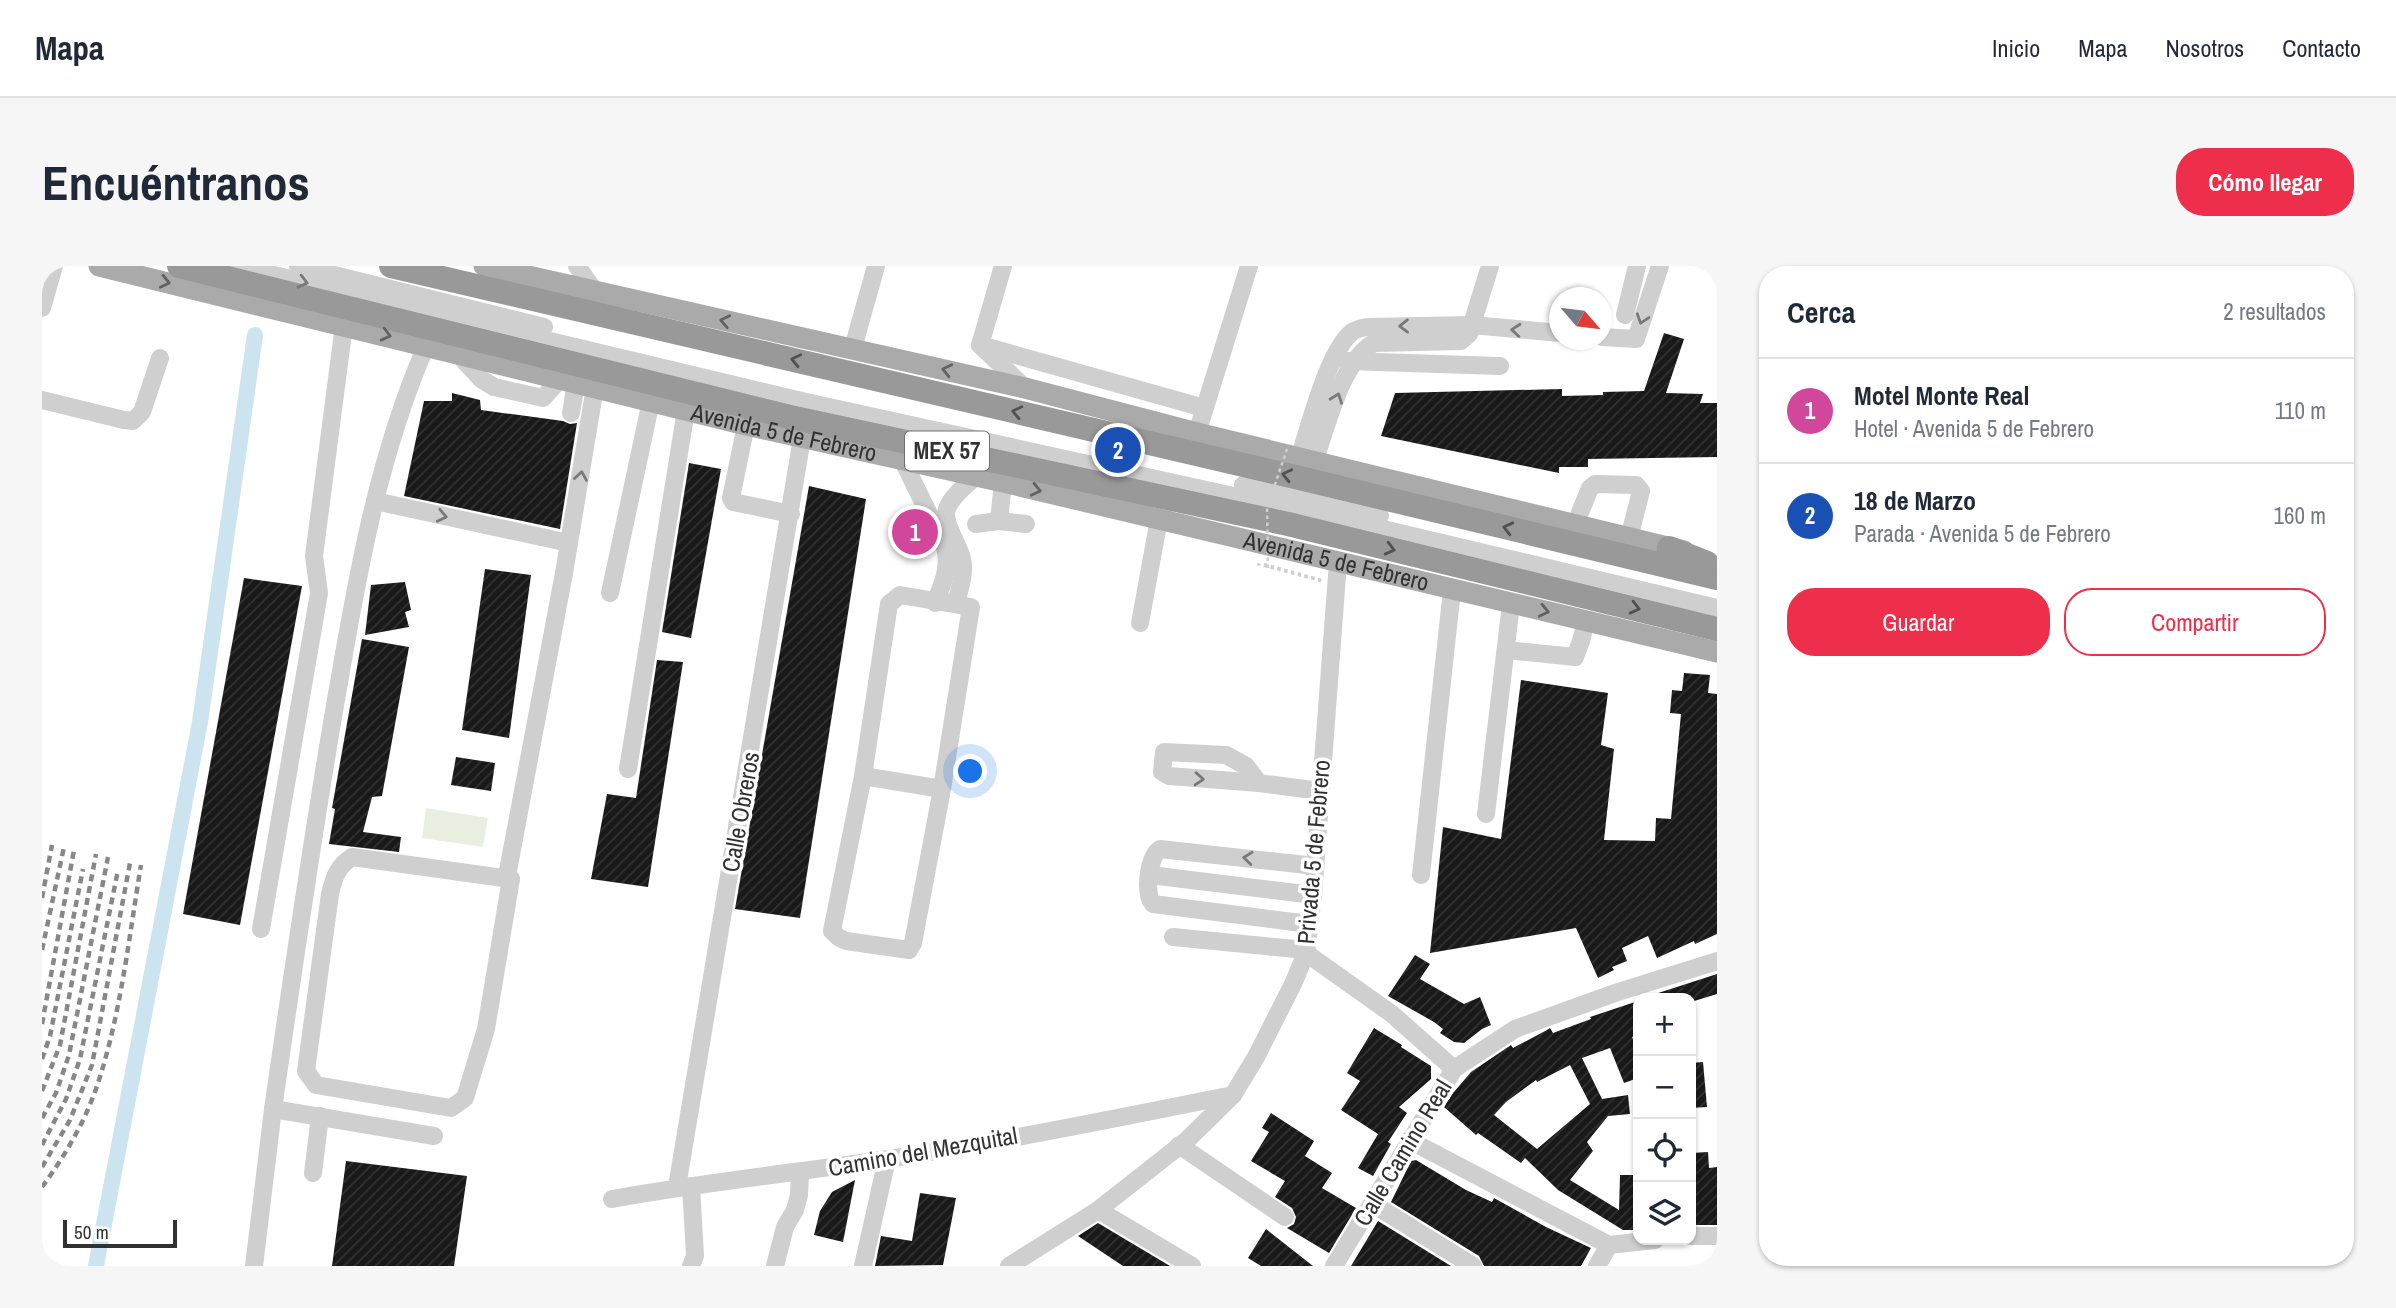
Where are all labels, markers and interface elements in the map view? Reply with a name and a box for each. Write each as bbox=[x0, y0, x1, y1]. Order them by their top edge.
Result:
text: Mapa bbox=[35, 26, 104, 70]
text: Inicio bbox=[1992, 32, 2040, 64]
text: Mapa bbox=[2078, 32, 2127, 64]
text: Nosotros bbox=[2165, 32, 2244, 64]
text: Contacto bbox=[2282, 32, 2361, 64]
button: Cómo llegar bbox=[2176, 148, 2354, 216]
text: Encuéntranos bbox=[42, 149, 310, 215]
one-way arrow bbox=[159, 274, 171, 288]
one-way arrow bbox=[297, 274, 309, 288]
north arrow bbox=[1549, 287, 1612, 350]
text: Cerca bbox=[1787, 292, 1855, 332]
text: 2 resultados bbox=[2223, 296, 2326, 327]
one-way arrow bbox=[1636, 313, 1651, 325]
one-way arrow bbox=[719, 314, 731, 329]
one-way arrow bbox=[1398, 318, 1409, 334]
one-way arrow bbox=[1510, 323, 1521, 338]
one-way arrow bbox=[380, 327, 392, 341]
one-way arrow bbox=[790, 353, 802, 368]
one-way arrow bbox=[941, 364, 953, 378]
text: Motel Monte Real bbox=[1854, 378, 2029, 413]
one-way arrow bbox=[1329, 392, 1343, 404]
street label: Avenida 5 de Febrero bbox=[687, 395, 880, 469]
text: 1 bbox=[1805, 395, 1815, 426]
text: 110 m bbox=[2275, 395, 2326, 426]
one-way arrow bbox=[1011, 405, 1023, 420]
text: Hotel · Avenida 5 de Febrero bbox=[1854, 413, 2094, 444]
pin: 2 bbox=[1095, 424, 1141, 476]
road number: MEX 57 bbox=[905, 432, 989, 470]
one-way arrow bbox=[1281, 469, 1293, 483]
one-way arrow bbox=[573, 470, 588, 482]
one-way arrow bbox=[1030, 482, 1042, 496]
text: 18 de Marzo bbox=[1854, 483, 1976, 518]
text: 2 bbox=[1805, 500, 1815, 531]
text: 160 m bbox=[2274, 500, 2326, 531]
pin: 1 bbox=[892, 506, 938, 558]
one-way arrow bbox=[436, 507, 448, 522]
text: Parada · Avenida 5 de Febrero bbox=[1854, 518, 2111, 549]
one-way arrow bbox=[1502, 522, 1514, 536]
street label: Avenida 5 de Febrero bbox=[1240, 523, 1432, 598]
one-way arrow bbox=[1384, 541, 1396, 555]
button: Guardar bbox=[1787, 588, 2050, 656]
button: Compartir bbox=[2064, 588, 2326, 656]
one-way arrow bbox=[1629, 600, 1641, 615]
one-way arrow bbox=[1537, 603, 1549, 618]
street label: Calle Obreros bbox=[714, 749, 766, 874]
your location bbox=[953, 754, 987, 788]
street label: Privada 5 de Febrero bbox=[1289, 758, 1337, 945]
one-way arrow bbox=[1194, 771, 1205, 786]
one-way arrow bbox=[1242, 851, 1254, 866]
map controls bbox=[1633, 993, 1696, 1245]
button: + bbox=[1633, 993, 1696, 1056]
button: − bbox=[1633, 1056, 1696, 1119]
street label: Calle Camino Real bbox=[1346, 1073, 1458, 1232]
street label: Camino del Mezquital bbox=[826, 1119, 1020, 1183]
button: locate bbox=[1633, 1119, 1696, 1182]
button: layers bbox=[1633, 1182, 1696, 1245]
scale bar bbox=[63, 1217, 177, 1249]
text: 50 m bbox=[74, 1219, 109, 1245]

